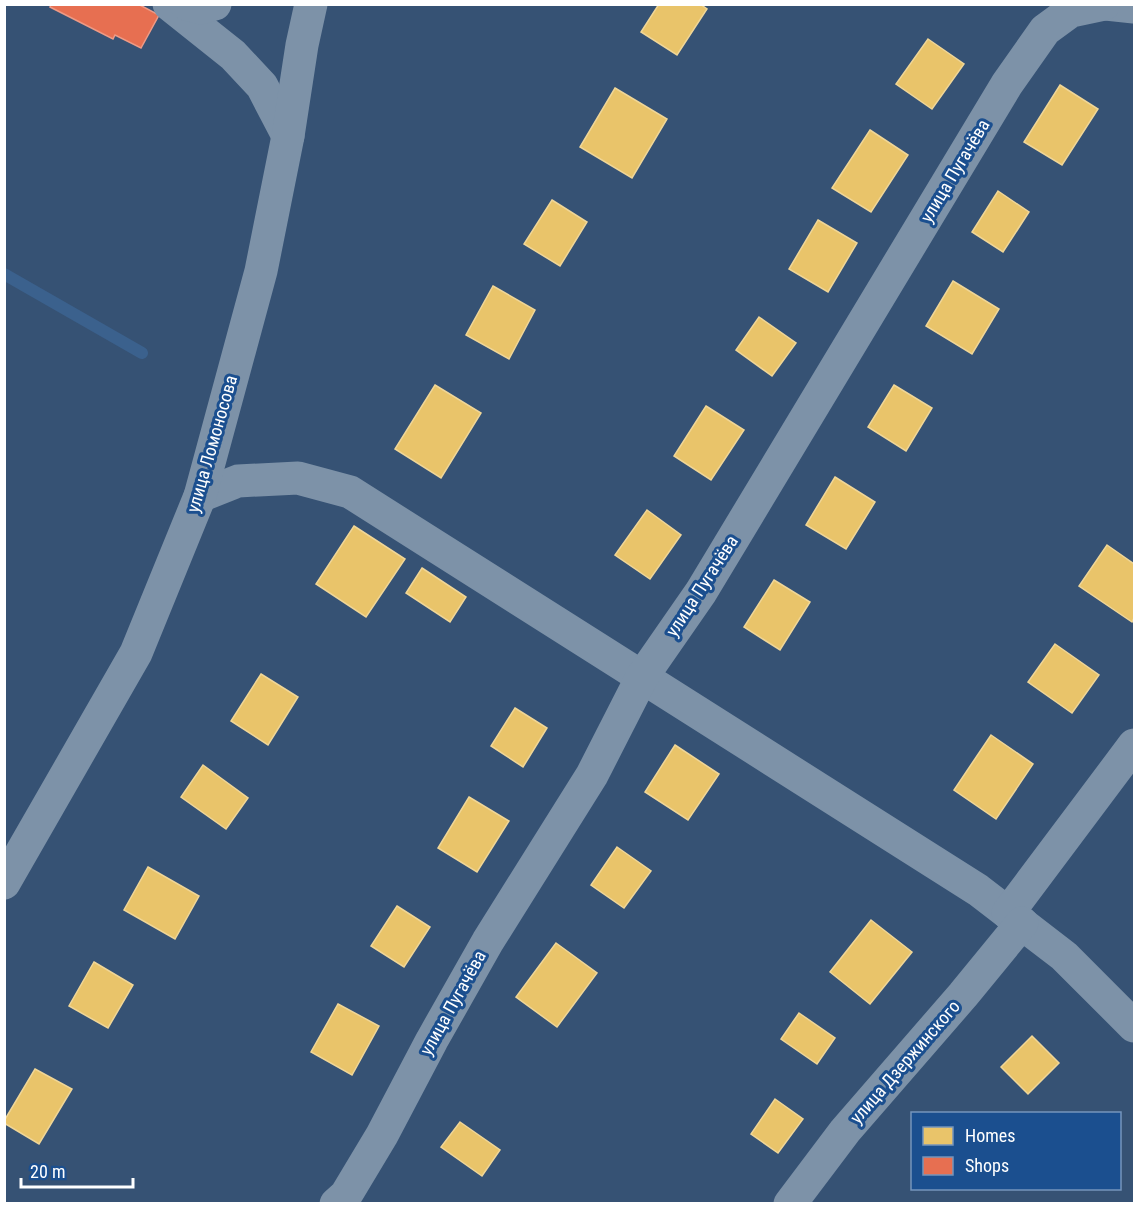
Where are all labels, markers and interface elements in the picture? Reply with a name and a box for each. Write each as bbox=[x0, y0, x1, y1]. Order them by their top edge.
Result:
street label: улица Пугачёва bbox=[916, 115, 994, 226]
street label: улица Ломоносова bbox=[182, 373, 241, 515]
street label: улица Пугачёва bbox=[661, 531, 742, 640]
street label: улица Пугачёва bbox=[415, 947, 490, 1059]
street label: улица Дзержинского bbox=[845, 996, 964, 1128]
legend bbox=[911, 1112, 1121, 1190]
text: Homes bbox=[965, 1125, 1015, 1146]
scale bar bbox=[21, 1151, 134, 1189]
text: Shops bbox=[965, 1155, 1009, 1176]
text: 20 m bbox=[30, 1161, 65, 1182]

